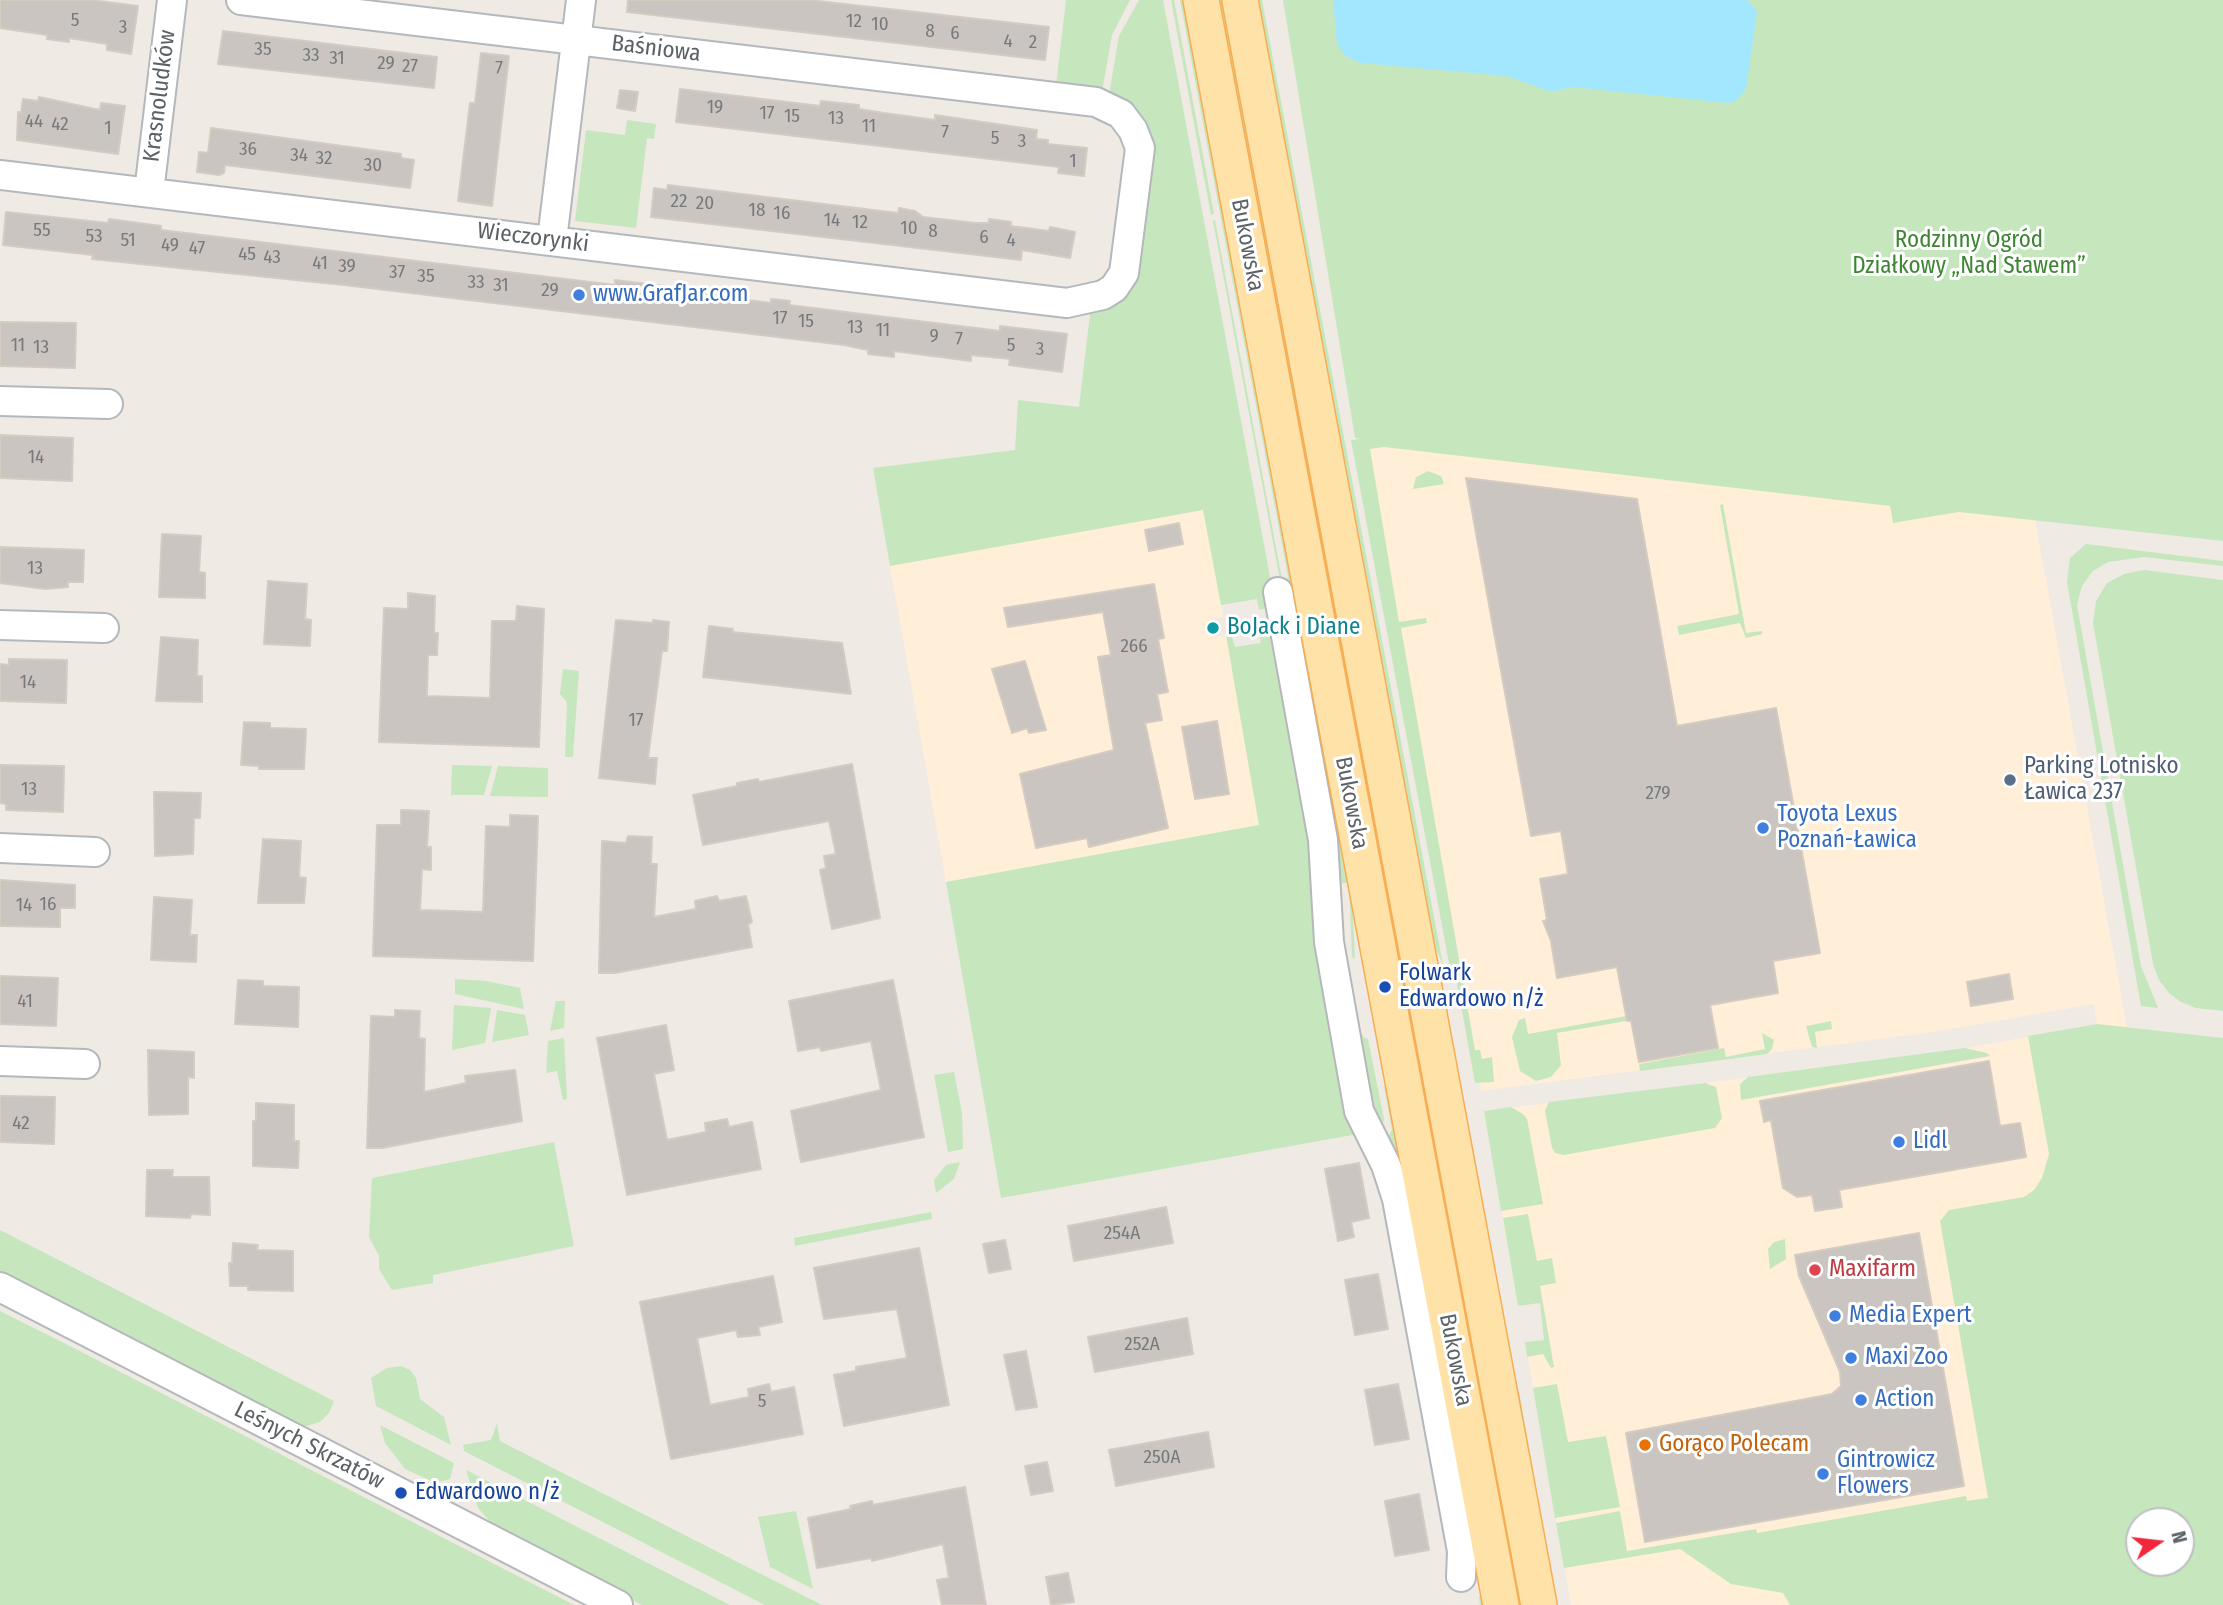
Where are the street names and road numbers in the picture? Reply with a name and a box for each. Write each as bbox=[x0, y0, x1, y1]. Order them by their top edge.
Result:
street label: Krasnoludków bbox=[138, 28, 182, 164]
street label: Baśniowa bbox=[610, 30, 702, 68]
street label: Bukowska bbox=[1225, 196, 1269, 294]
street label: Wieczorynki bbox=[476, 217, 590, 259]
street label: Bukowska bbox=[1329, 754, 1373, 852]
street label: Bukowska bbox=[1433, 1311, 1477, 1409]
street label: Leśnych Skrzatów bbox=[229, 1396, 389, 1496]

